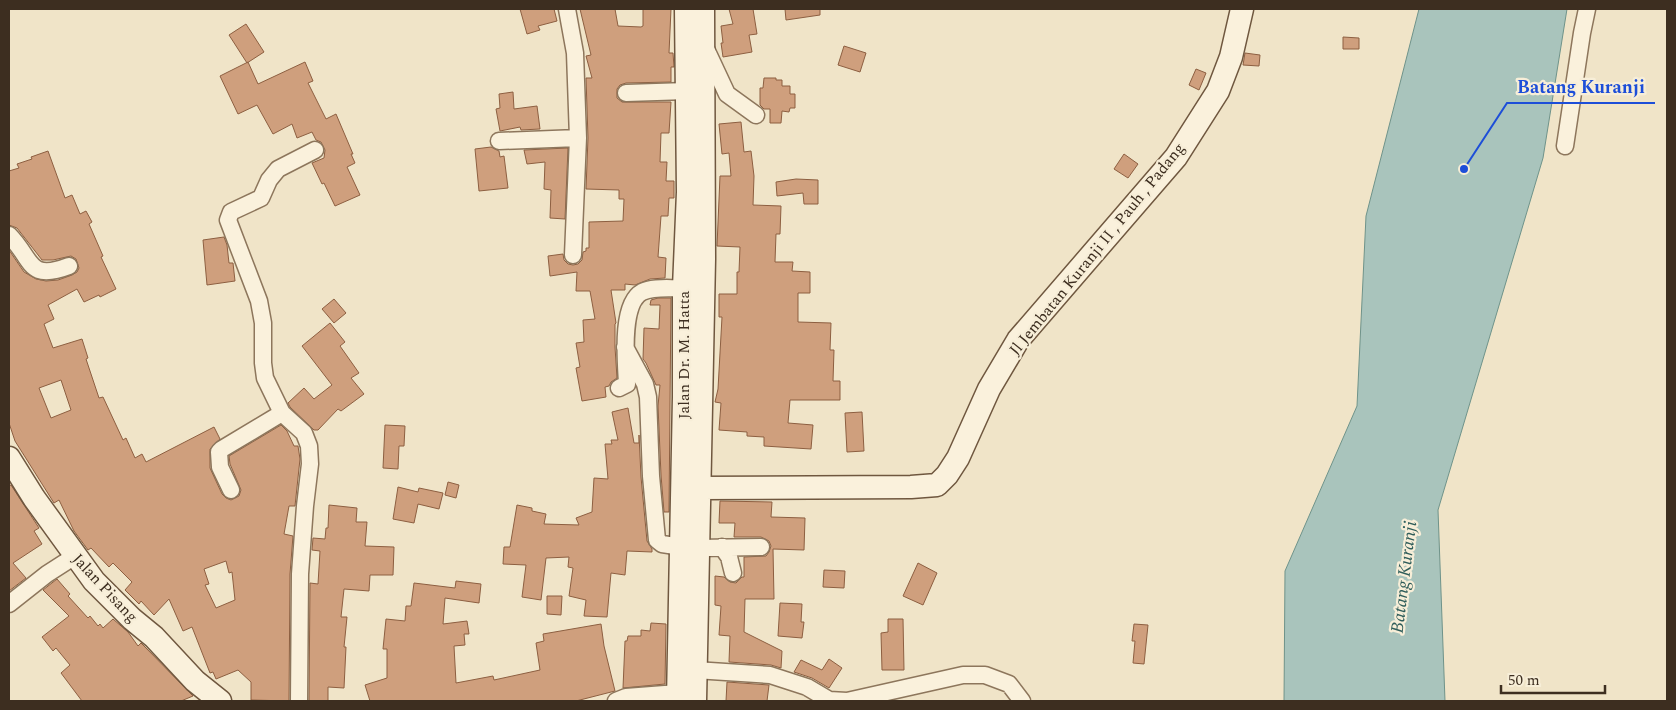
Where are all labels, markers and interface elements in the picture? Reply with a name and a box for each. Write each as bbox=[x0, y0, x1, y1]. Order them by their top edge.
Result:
callout: Batang Kuranji bbox=[1507, 70, 1655, 103]
text: Batang Kuranji bbox=[1517, 74, 1645, 101]
street label: Jl Jembatan Kuranji II , Pauh , Padang bbox=[1003, 137, 1191, 361]
street label: Jalan Dr. M. Hatta bbox=[672, 291, 696, 419]
water label: Batang Kuranji bbox=[1384, 519, 1424, 635]
street label: Jalan Pisang bbox=[66, 548, 144, 628]
scale bar bbox=[1501, 662, 1605, 694]
text: 50 m bbox=[1508, 669, 1540, 692]

